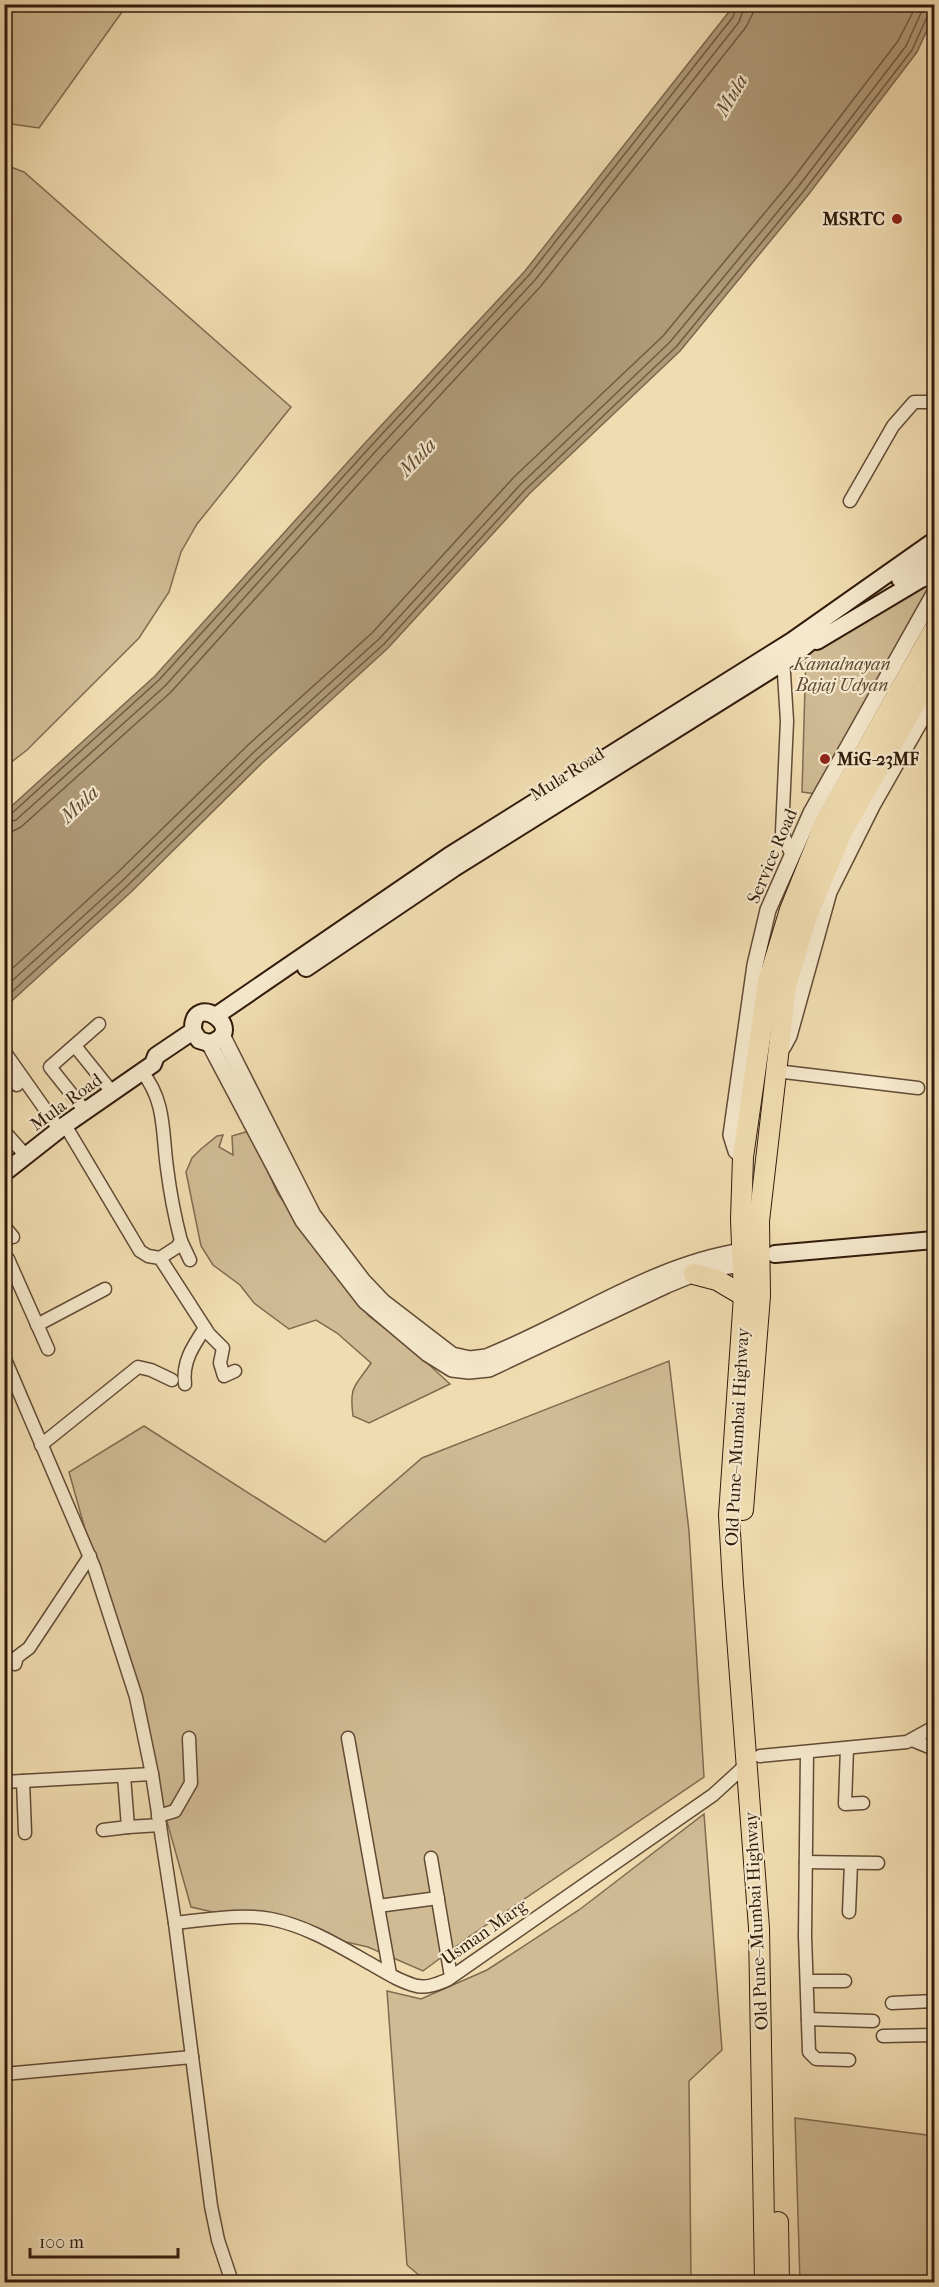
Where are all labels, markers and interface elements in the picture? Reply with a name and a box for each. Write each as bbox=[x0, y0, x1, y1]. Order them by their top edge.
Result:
water label: Mula bbox=[709, 71, 753, 122]
place label: MSRTC bbox=[822, 209, 885, 230]
marker: MSRTC bbox=[890, 212, 904, 226]
water label: Mula bbox=[392, 434, 441, 483]
park label: Kamalnayan Bajaj Udyan bbox=[792, 654, 891, 696]
street label: Mula Road bbox=[526, 743, 608, 806]
place label: MiG-23MF bbox=[836, 749, 919, 770]
marker: MiG-23MF bbox=[818, 752, 832, 766]
water label: Mula bbox=[54, 781, 103, 829]
street label: Service Road bbox=[743, 805, 802, 907]
street label: Mula Road bbox=[26, 1069, 106, 1135]
street label: Old Pune–Mumbai Highway bbox=[721, 1326, 754, 1547]
street label: Old Pune–Mumbai Highway bbox=[740, 1810, 773, 2031]
street label: Usman Marg bbox=[437, 1895, 532, 1970]
scale bar bbox=[30, 2221, 178, 2259]
text: 100 m bbox=[39, 2232, 84, 2253]

